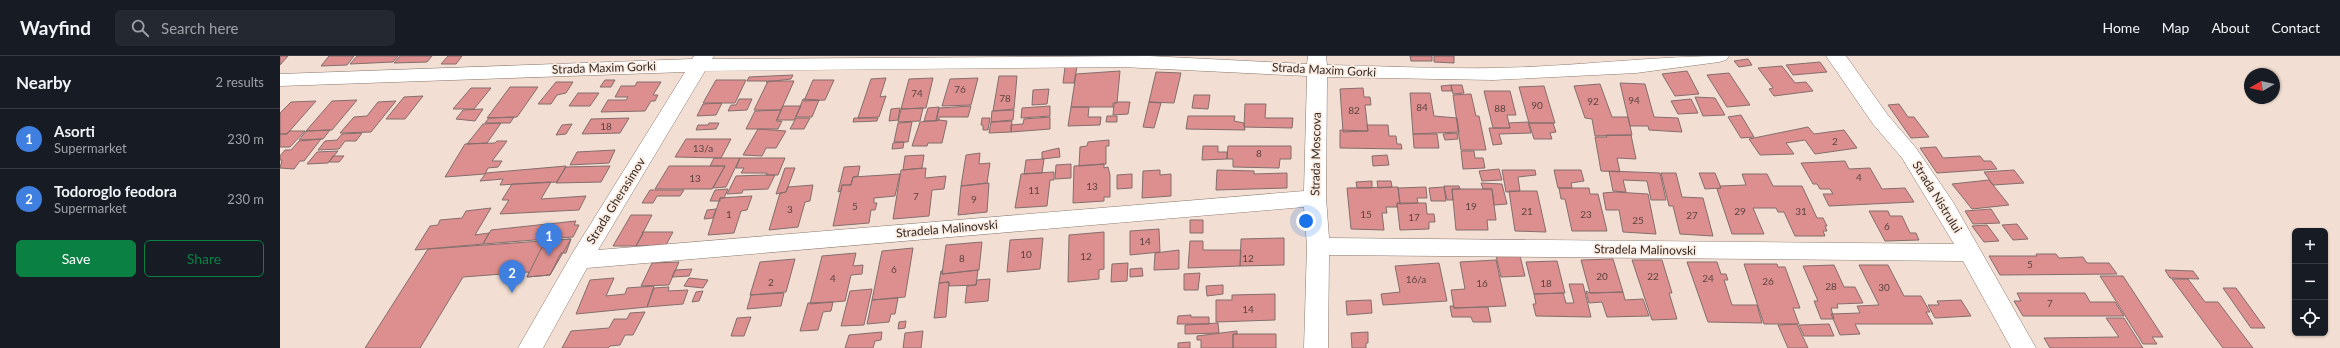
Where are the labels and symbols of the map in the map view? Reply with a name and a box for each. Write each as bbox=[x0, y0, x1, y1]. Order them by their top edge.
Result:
street label: Strada Maxim Gorki bbox=[552, 58, 656, 77]
street label: Strada Maxim Gorki bbox=[1272, 59, 1377, 80]
north arrow bbox=[2244, 68, 2280, 104]
house number: 76 bbox=[954, 83, 966, 95]
house number: 74 bbox=[911, 87, 923, 99]
house number: 78 bbox=[999, 92, 1011, 104]
house number: 94 bbox=[1628, 94, 1640, 106]
house number: 92 bbox=[1587, 95, 1599, 107]
house number: 90 bbox=[1531, 99, 1543, 111]
house number: 84 bbox=[1416, 101, 1428, 113]
house number: 88 bbox=[1494, 102, 1506, 114]
house number: 82 bbox=[1348, 104, 1360, 116]
street label: Strada Moscova bbox=[1307, 112, 1324, 196]
house number: 18 bbox=[600, 120, 612, 132]
house number: 2 bbox=[1832, 135, 1838, 147]
house number: 13/a bbox=[693, 142, 713, 154]
house number: 8 bbox=[1256, 147, 1262, 159]
street label: Strada Gherasimov bbox=[583, 154, 649, 247]
street label: Strada Nistrului bbox=[1909, 158, 1965, 235]
house number: 4 bbox=[1856, 171, 1862, 183]
house number: 13 bbox=[689, 172, 701, 184]
house number: 13 bbox=[1086, 180, 1098, 192]
house number: 11 bbox=[1028, 184, 1040, 196]
house number: 7 bbox=[913, 190, 919, 202]
house number: 9 bbox=[971, 193, 977, 205]
house number: 5 bbox=[852, 200, 858, 212]
house number: 19 bbox=[1465, 200, 1477, 212]
house number: 3 bbox=[787, 203, 793, 215]
house number: 21 bbox=[1521, 205, 1533, 217]
house number: 29 bbox=[1734, 205, 1746, 217]
house number: 31 bbox=[1795, 205, 1807, 217]
house number: 1 bbox=[726, 208, 732, 220]
house number: 15 bbox=[1360, 208, 1372, 220]
house number: 23 bbox=[1580, 208, 1592, 220]
house number: 27 bbox=[1686, 209, 1698, 221]
your location bbox=[1296, 211, 1316, 231]
house number: 17 bbox=[1408, 211, 1420, 223]
house number: 25 bbox=[1632, 214, 1644, 226]
street label: Stradela Malinovski bbox=[896, 217, 998, 240]
house number: 6 bbox=[1884, 220, 1890, 232]
pin: 1 bbox=[536, 223, 562, 256]
house number: 14 bbox=[1139, 235, 1151, 247]
street label: Stradela Malinovski bbox=[1594, 241, 1696, 258]
house number: 10 bbox=[1020, 248, 1032, 260]
house number: 12 bbox=[1080, 250, 1092, 262]
house number: 8 bbox=[959, 252, 965, 264]
house number: 12 bbox=[1242, 252, 1254, 264]
house number: 5 bbox=[2027, 258, 2033, 270]
pin: 2 bbox=[499, 260, 525, 293]
house number: 6 bbox=[891, 263, 897, 275]
house number: 20 bbox=[1596, 270, 1608, 282]
house number: 22 bbox=[1647, 270, 1659, 282]
house number: 4 bbox=[830, 272, 836, 284]
house number: 24 bbox=[1702, 272, 1714, 284]
house number: 16/a bbox=[1406, 273, 1426, 285]
house number: 26 bbox=[1762, 275, 1774, 287]
house number: 2 bbox=[768, 276, 774, 288]
house number: 16 bbox=[1476, 277, 1488, 289]
house number: 18 bbox=[1540, 277, 1552, 289]
house number: 28 bbox=[1825, 280, 1837, 292]
house number: 30 bbox=[1878, 281, 1890, 293]
house number: 7 bbox=[2047, 297, 2053, 309]
house number: 14 bbox=[1242, 303, 1254, 315]

